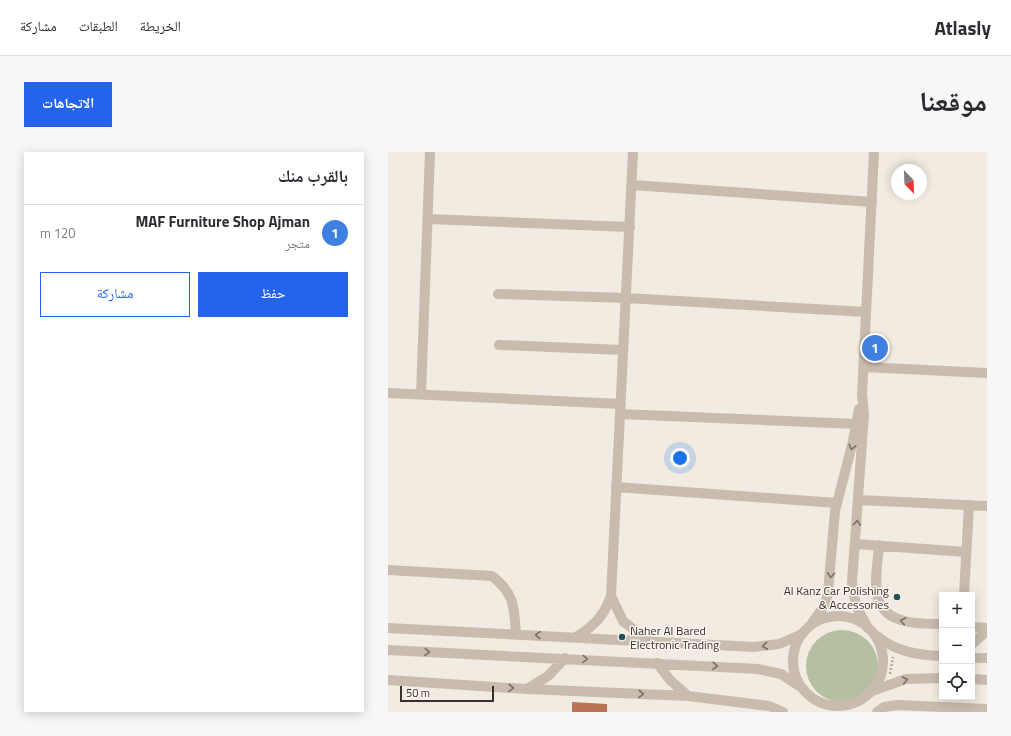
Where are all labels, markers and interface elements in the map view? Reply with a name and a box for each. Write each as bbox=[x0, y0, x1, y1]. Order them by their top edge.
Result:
text: Atlasly bbox=[934, 13, 991, 42]
text: مشاركة bbox=[20, 15, 57, 36]
text: الطبقات bbox=[79, 15, 118, 36]
text: الخريطة bbox=[140, 15, 181, 36]
text: موقعنا bbox=[919, 79, 987, 122]
button: الاتجاهات bbox=[24, 82, 112, 127]
text: بالقرب منك bbox=[278, 163, 348, 189]
north arrow bbox=[891, 164, 927, 200]
text: MAF Furniture Shop Ajman bbox=[135, 210, 310, 233]
text: 120 m bbox=[40, 223, 76, 243]
text: 1 bbox=[331, 223, 339, 243]
text: متجر bbox=[285, 233, 310, 253]
button: مشاركة bbox=[40, 272, 190, 317]
button: حفظ bbox=[198, 272, 348, 317]
pin: 1 bbox=[862, 333, 888, 363]
one-way arrow bbox=[848, 444, 856, 450]
your location bbox=[670, 448, 690, 468]
one-way arrow bbox=[853, 520, 862, 526]
one-way arrow bbox=[826, 572, 835, 578]
place label: Al Kanz Car Polishing & Accessories bbox=[784, 581, 889, 614]
marker: Al Kanz Car Polishing & Accessories bbox=[892, 592, 902, 602]
map controls bbox=[939, 592, 975, 700]
button: + bbox=[939, 592, 975, 628]
one-way arrow bbox=[900, 617, 906, 625]
place label: Naher Al Bared Electronic Trading bbox=[630, 621, 719, 654]
button: − bbox=[939, 628, 975, 664]
one-way arrow bbox=[535, 631, 541, 640]
marker: Naher Al Bared Electronic Trading bbox=[617, 632, 627, 642]
one-way arrow bbox=[762, 642, 768, 651]
one-way arrow bbox=[424, 647, 430, 656]
one-way arrow bbox=[582, 655, 588, 664]
one-way arrow bbox=[712, 662, 718, 671]
button: locate bbox=[939, 664, 975, 700]
one-way arrow bbox=[902, 676, 908, 685]
scale bar bbox=[400, 684, 494, 703]
one-way arrow bbox=[508, 684, 514, 693]
text: 50 m bbox=[406, 685, 430, 701]
one-way arrow bbox=[638, 690, 644, 698]

